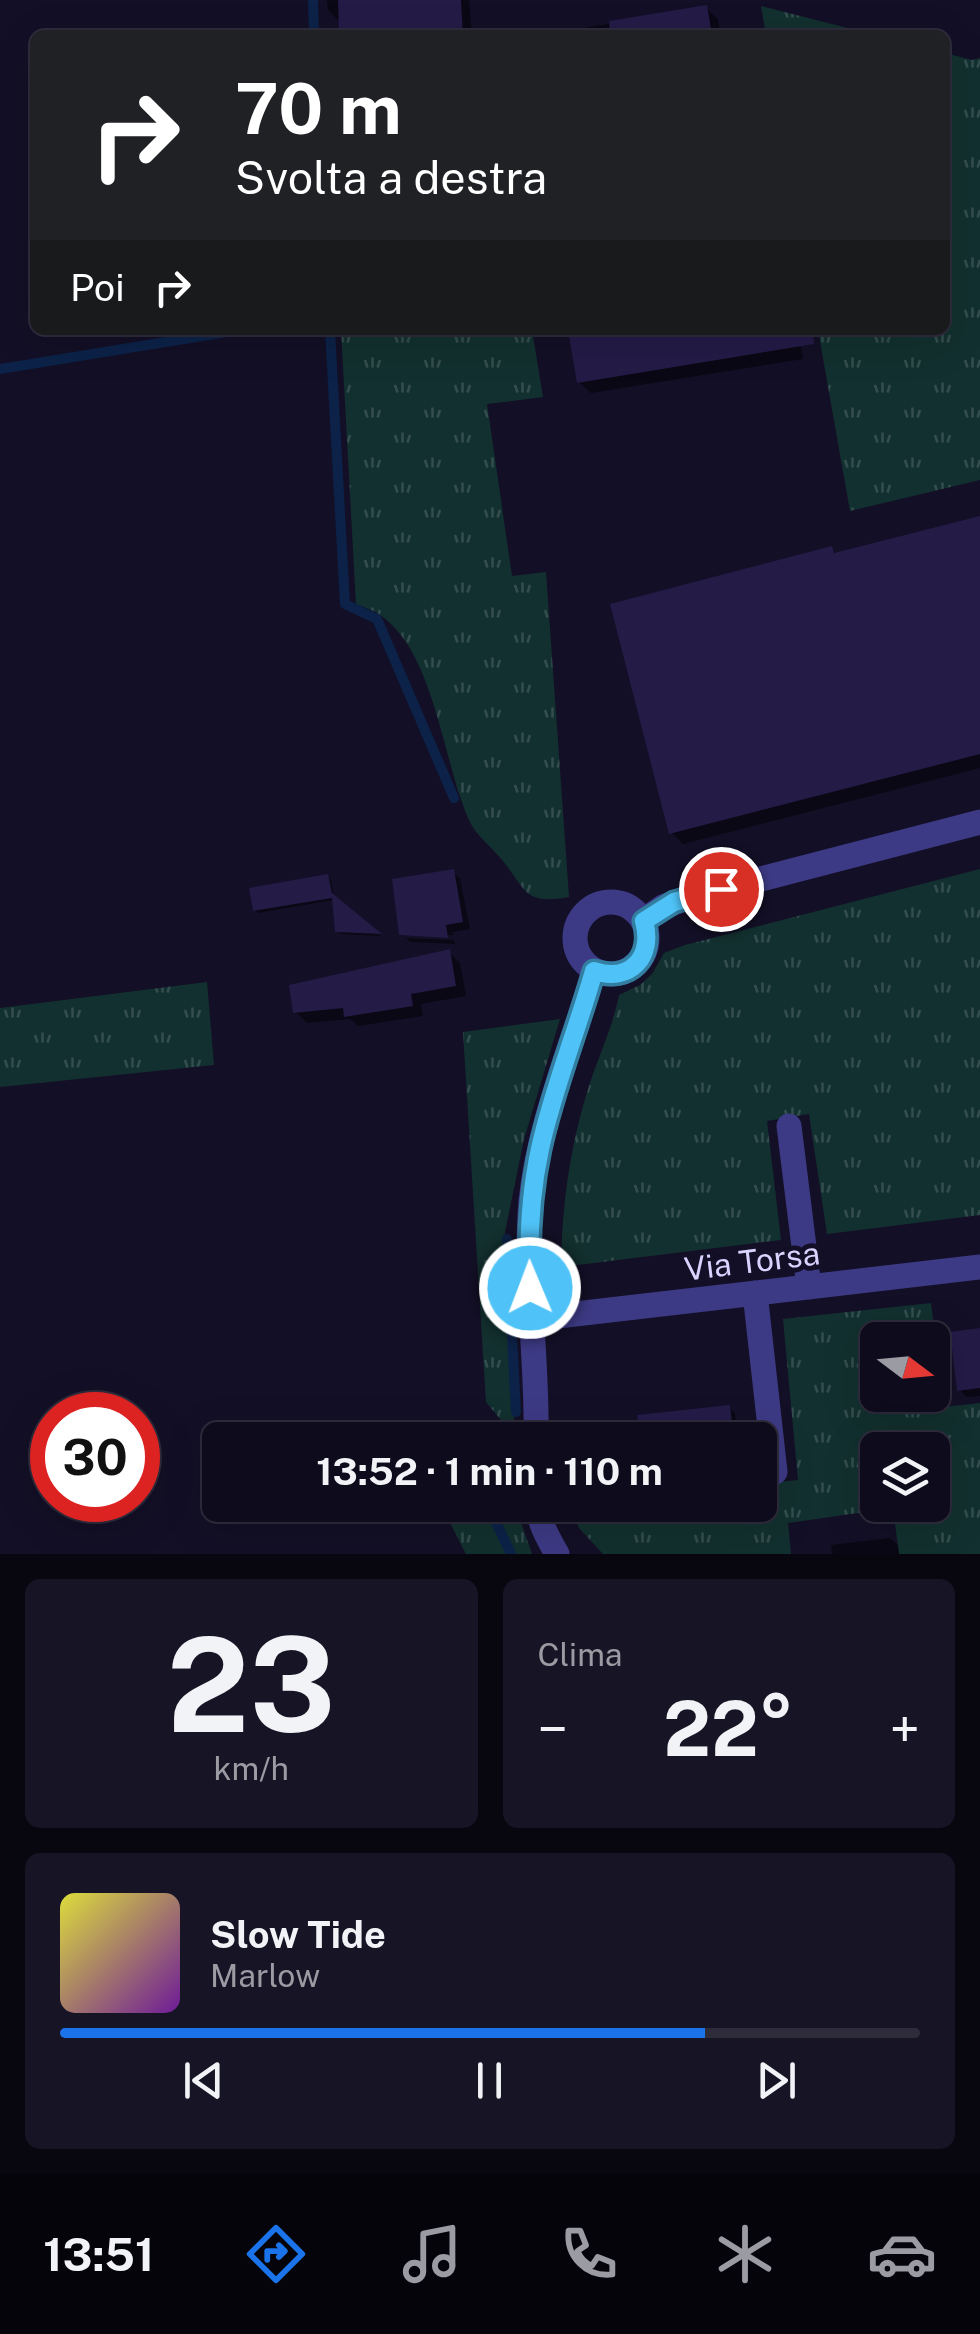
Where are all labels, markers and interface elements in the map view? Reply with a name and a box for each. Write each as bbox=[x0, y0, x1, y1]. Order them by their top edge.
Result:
text: 70 m bbox=[235, 67, 402, 150]
icon: right bbox=[70, 70, 200, 200]
text: Svolta a destra bbox=[235, 151, 547, 204]
icon: right bbox=[145, 260, 200, 315]
text: Poi bbox=[70, 265, 125, 310]
pin bbox=[679, 847, 764, 932]
icon: arrive bbox=[694, 862, 749, 917]
street label: Via Torsa bbox=[682, 1234, 822, 1288]
position arrow bbox=[478, 1236, 582, 1340]
north arrow bbox=[860, 1322, 950, 1412]
map controls bbox=[860, 1322, 950, 1522]
speed limit sign: 30 bbox=[30, 1392, 160, 1522]
button: layers bbox=[860, 1432, 950, 1522]
text: 13:52 · 1 min · 110 m bbox=[316, 1449, 663, 1494]
text: 23 bbox=[167, 1609, 336, 1761]
text: Clima bbox=[538, 1636, 623, 1673]
text: 22° bbox=[663, 1685, 794, 1773]
text: − bbox=[538, 1697, 568, 1761]
text: + bbox=[890, 1697, 920, 1761]
text: km/h bbox=[214, 1750, 289, 1787]
text: Slow Tide bbox=[210, 1912, 386, 1957]
text: Marlow bbox=[210, 1957, 320, 1994]
icon: previous bbox=[176, 2053, 231, 2108]
icon: pause bbox=[462, 2053, 517, 2108]
icon: next bbox=[749, 2053, 804, 2108]
icon: directions bbox=[241, 2219, 311, 2289]
icon: music bbox=[397, 2219, 467, 2289]
icon: phone bbox=[554, 2219, 624, 2289]
icon: climate bbox=[710, 2219, 780, 2289]
icon: car bbox=[867, 2219, 937, 2289]
text: 13:51 bbox=[43, 2228, 154, 2281]

